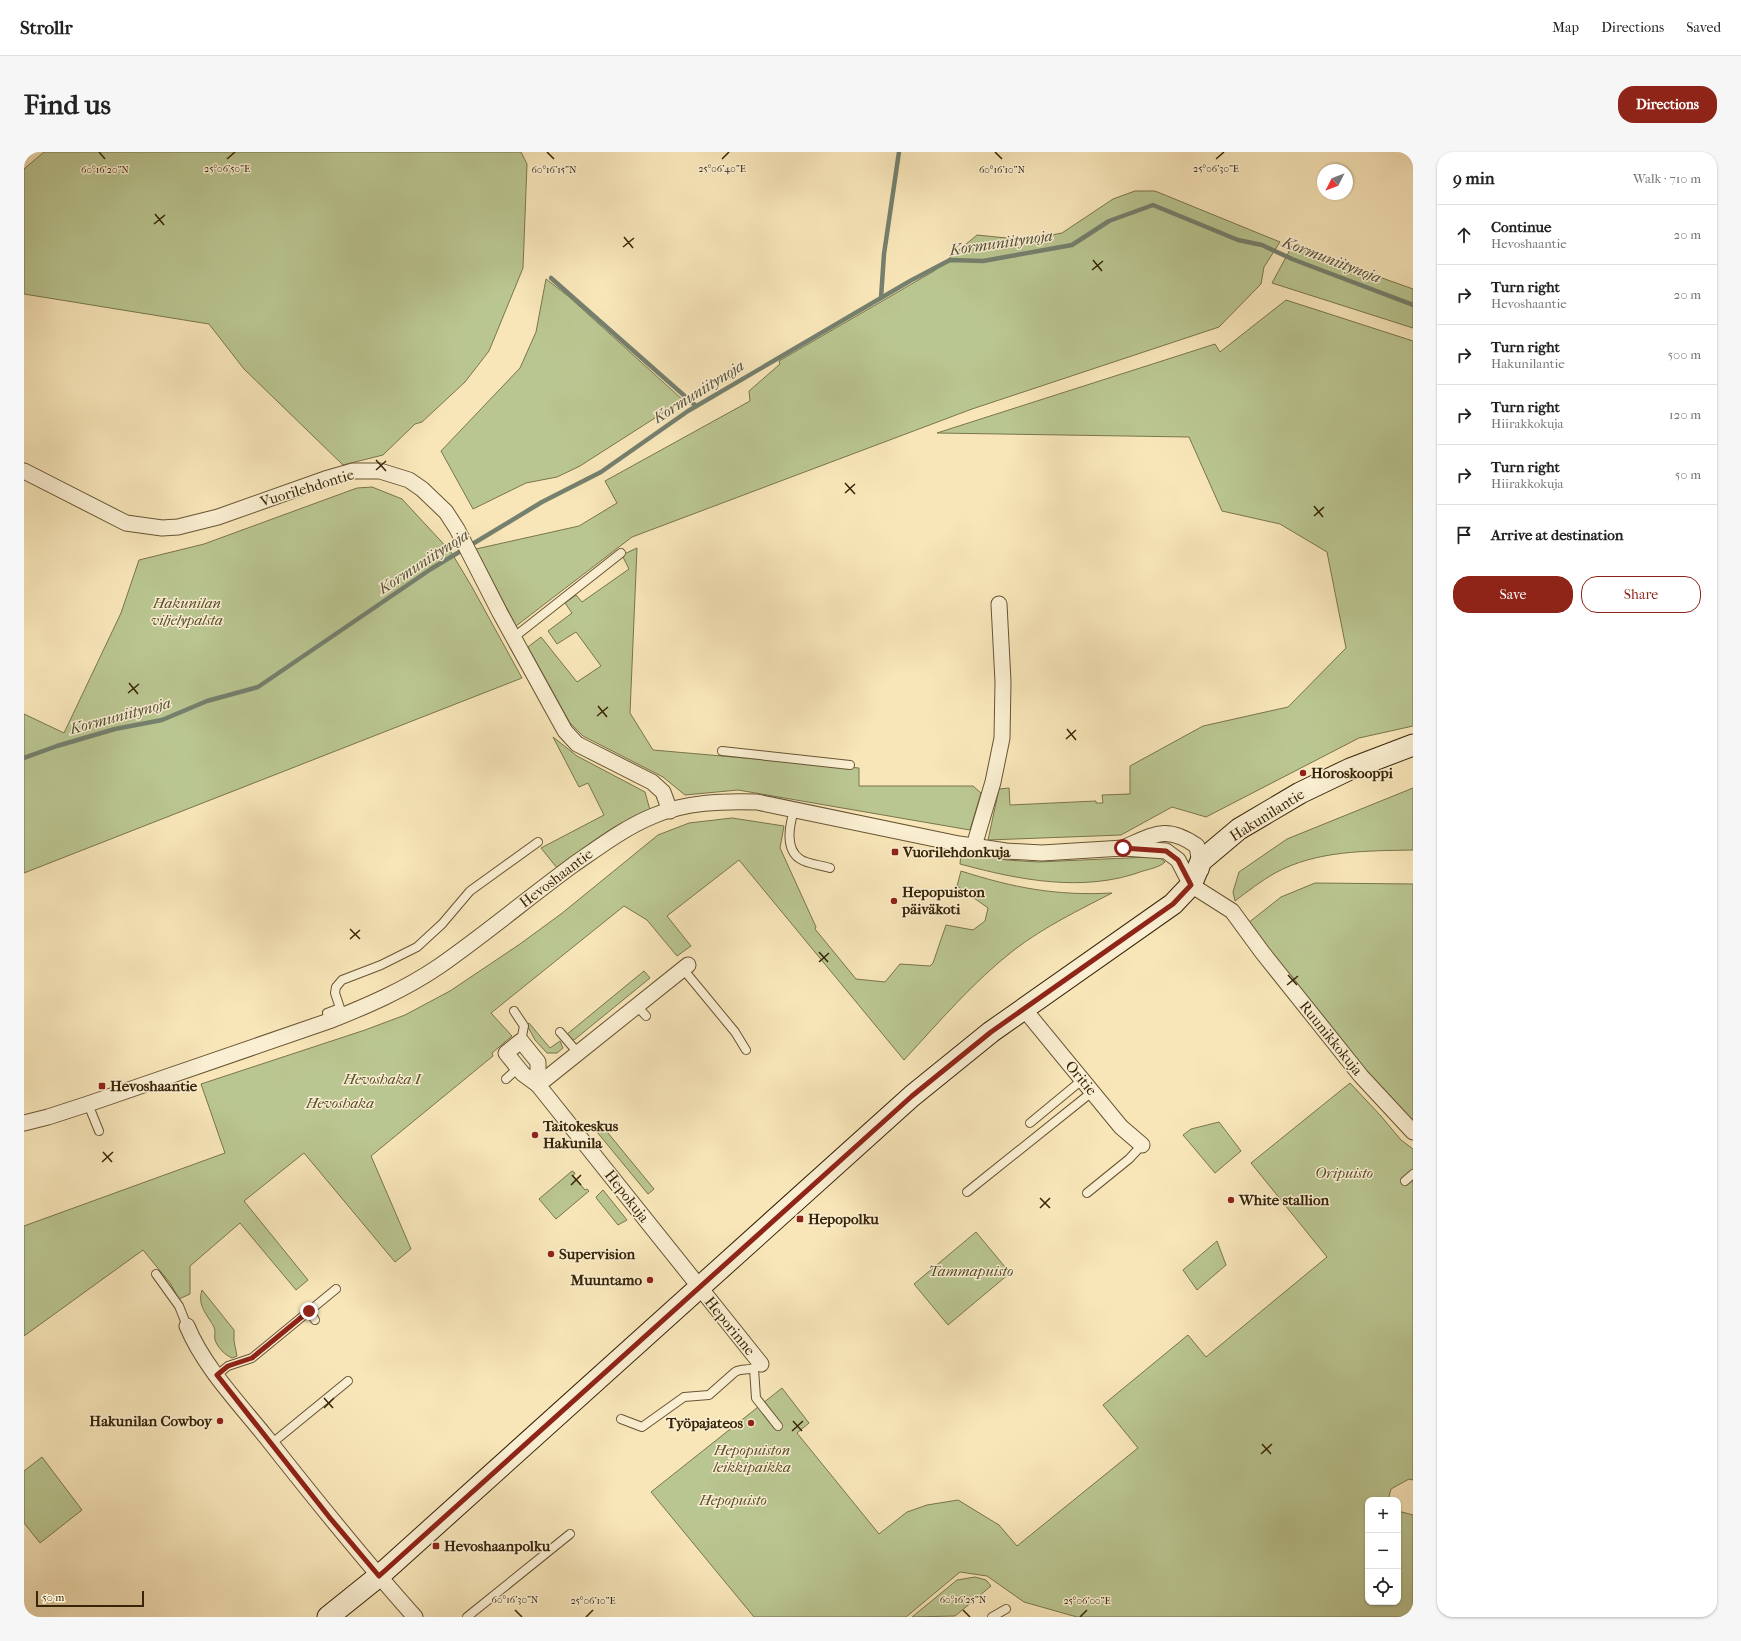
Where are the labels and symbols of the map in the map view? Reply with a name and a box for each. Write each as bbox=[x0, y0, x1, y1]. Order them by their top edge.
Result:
text: 25°06'50"E bbox=[204, 163, 250, 175]
text: 25°06'40"E bbox=[698, 163, 746, 175]
text: 25°06'30"E bbox=[1193, 163, 1239, 175]
text: 60°16'20"N bbox=[81, 164, 129, 176]
text: 60°16'15"N bbox=[532, 164, 577, 176]
text: 60°16'10"N bbox=[979, 164, 1025, 176]
north arrow bbox=[1317, 164, 1353, 200]
water label: Kormuniitynoja bbox=[947, 226, 1054, 259]
water label: Kormuniitynoja bbox=[1279, 232, 1384, 287]
water label: Kormuniitynoja bbox=[648, 356, 747, 428]
street label: Vuorilehdontie bbox=[257, 465, 357, 511]
water label: Kormuniitynoja bbox=[374, 525, 472, 598]
park label: Hakunilan viljelypalsta bbox=[151, 594, 223, 629]
water label: Kormuniitynoja bbox=[66, 693, 173, 738]
place label: Horoskooppi bbox=[1311, 764, 1394, 782]
marker: Horoskooppi bbox=[1298, 768, 1308, 778]
street label: Hakunilantie bbox=[1226, 785, 1308, 845]
route start bbox=[1114, 839, 1132, 857]
place label: Vuorilehdonkuja bbox=[902, 843, 1011, 861]
street label: Hevoshaantie bbox=[516, 844, 597, 911]
marker: Vuorilehdonkuja bbox=[890, 847, 900, 857]
place label: Hepopuiston päiväkoti bbox=[901, 883, 985, 918]
marker: Hepopuiston päiväkoti bbox=[889, 896, 899, 906]
street label: Ruunikkokuja bbox=[1296, 997, 1367, 1080]
street label: Oritie bbox=[1061, 1057, 1101, 1099]
park label: Hevoshaka I bbox=[342, 1070, 423, 1088]
place label: Hevoshaantie bbox=[110, 1077, 198, 1095]
marker: Hevoshaantie bbox=[97, 1081, 107, 1091]
park label: Hevoshaka bbox=[305, 1094, 374, 1112]
place label: Taitokeskus Hakunila bbox=[542, 1117, 619, 1152]
marker: Taitokeskus Hakunila bbox=[530, 1130, 540, 1140]
park label: Oripuisto bbox=[1315, 1164, 1373, 1182]
street label: Hepokuja bbox=[601, 1166, 654, 1227]
place label: White stallion bbox=[1238, 1191, 1329, 1209]
marker: White stallion bbox=[1226, 1195, 1236, 1205]
place label: Hepopolku bbox=[808, 1210, 879, 1228]
marker: Hepopolku bbox=[795, 1214, 805, 1224]
place label: Supervision bbox=[559, 1245, 635, 1263]
marker: Supervision bbox=[546, 1249, 556, 1259]
park label: Tammapuisto bbox=[929, 1262, 1013, 1280]
place label: Muuntamo bbox=[570, 1271, 642, 1289]
marker: Muuntamo bbox=[645, 1275, 655, 1285]
street label: Heporinne bbox=[701, 1293, 759, 1359]
route end bbox=[300, 1302, 318, 1320]
place label: Hakunilan Cowboy bbox=[89, 1412, 213, 1430]
place label: Työpajateos bbox=[665, 1414, 743, 1432]
marker: Hakunilan Cowboy bbox=[215, 1416, 225, 1426]
marker: Työpajateos bbox=[746, 1418, 756, 1428]
park label: Hepopuiston leikkipaikka bbox=[712, 1441, 791, 1476]
park label: Hepopuisto bbox=[698, 1491, 767, 1509]
place label: Hevoshaanpolku bbox=[444, 1537, 551, 1555]
marker: Hevoshaanpolku bbox=[431, 1541, 441, 1551]
scale bar bbox=[36, 1589, 144, 1608]
text: 60°16'30"N bbox=[492, 1594, 539, 1606]
text: 60°16'25"N bbox=[940, 1594, 987, 1606]
text: 25°06'10"E bbox=[570, 1595, 616, 1607]
text: 25°06'00"E bbox=[1063, 1595, 1111, 1607]

